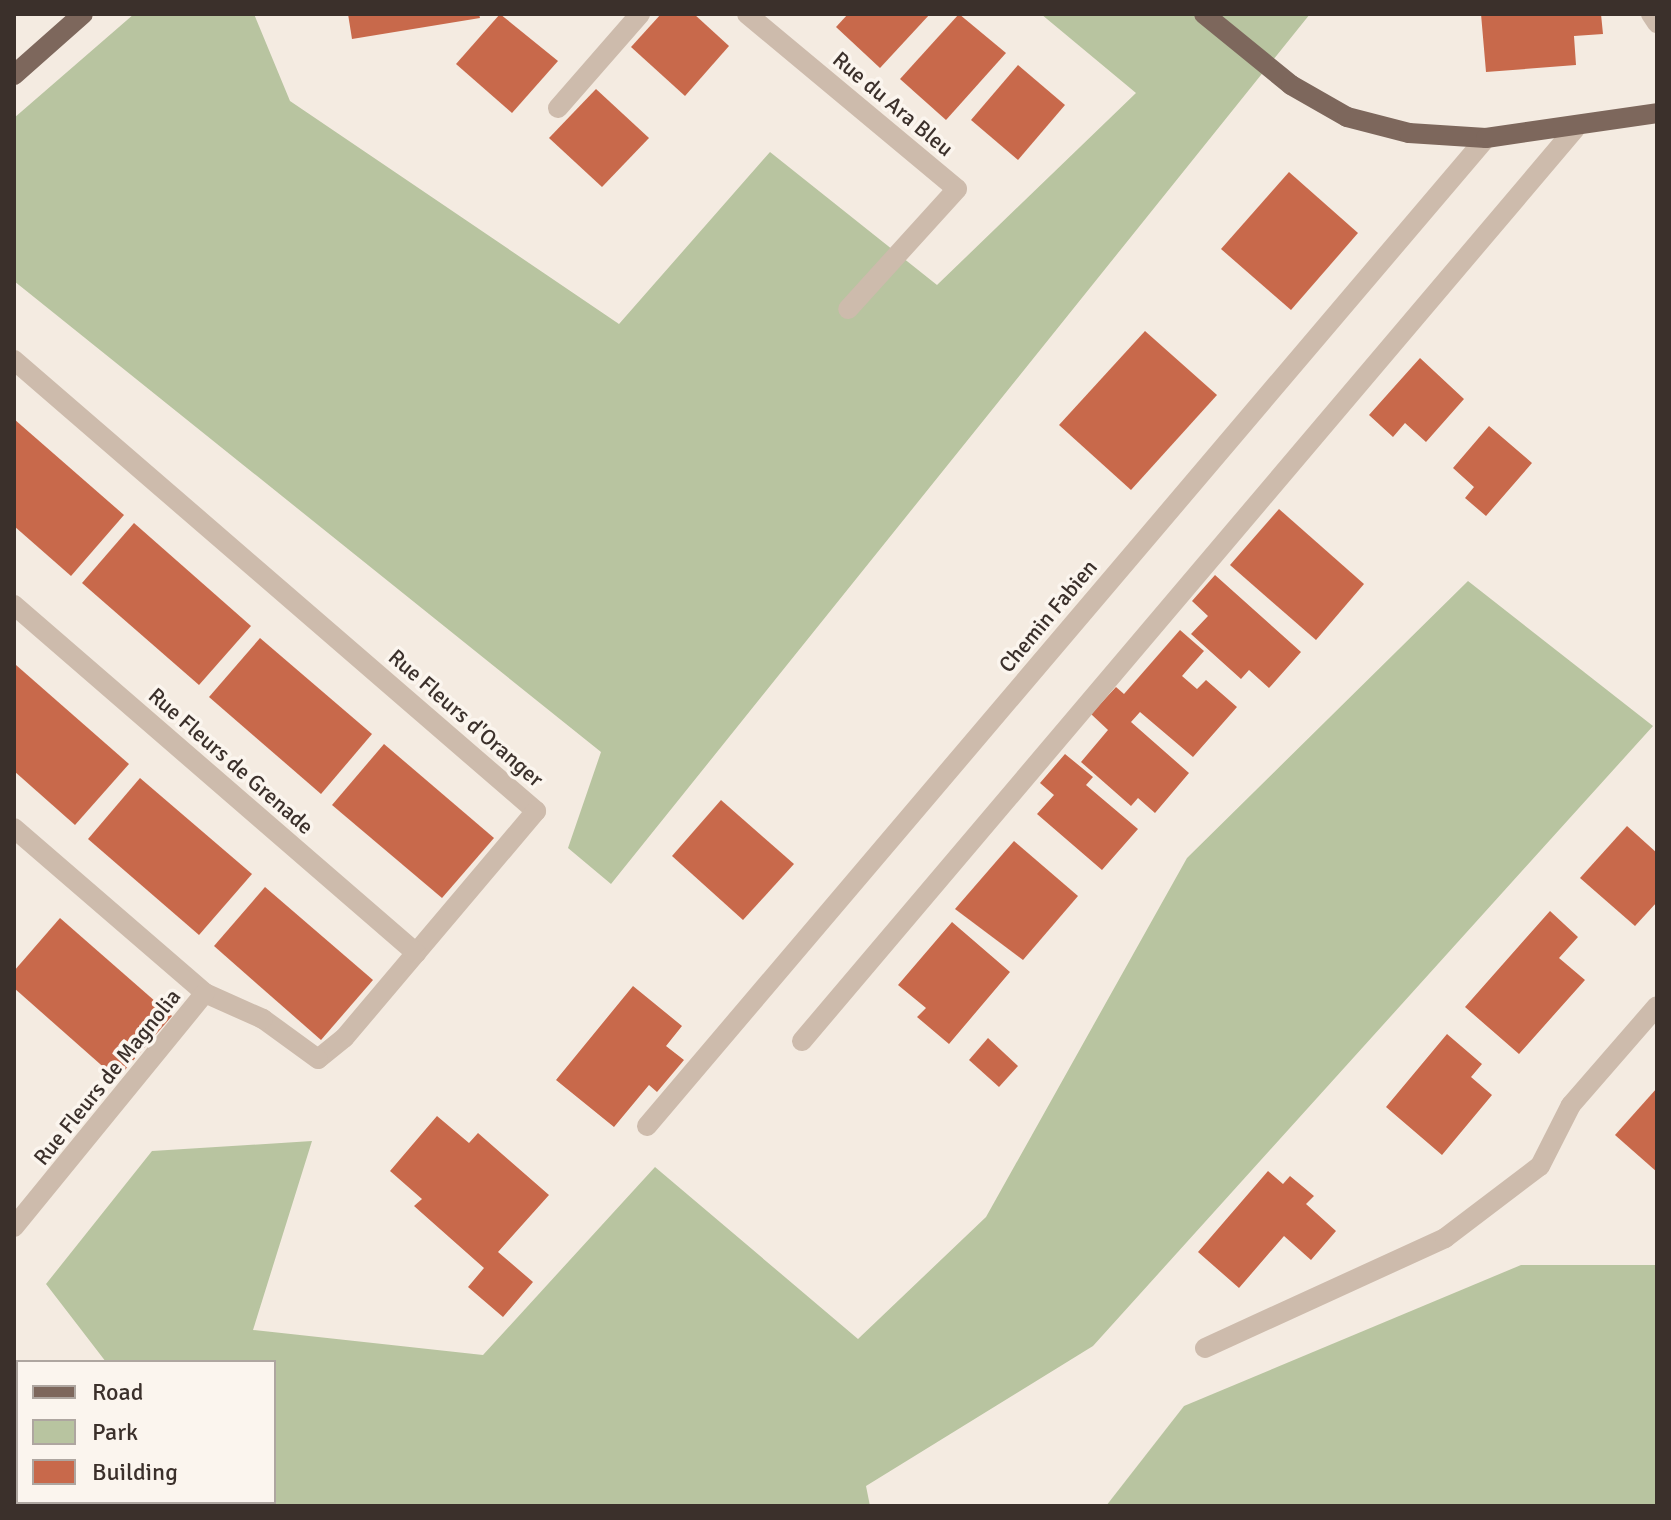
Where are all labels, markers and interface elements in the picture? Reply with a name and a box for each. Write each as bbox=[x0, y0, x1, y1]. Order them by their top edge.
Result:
street label: Rue du Ara Bleu bbox=[827, 46, 959, 162]
street label: Chemin Fabien bbox=[993, 554, 1103, 678]
street label: Rue Fleurs d'Oranger bbox=[383, 644, 549, 792]
street label: Rue Fleurs de Grenade bbox=[143, 682, 319, 840]
street label: Rue Fleurs de Magnolia bbox=[28, 984, 186, 1170]
legend bbox=[16, 1360, 276, 1504]
text: Road bbox=[92, 1377, 143, 1407]
text: Park bbox=[92, 1417, 138, 1447]
text: Building bbox=[92, 1457, 178, 1487]

